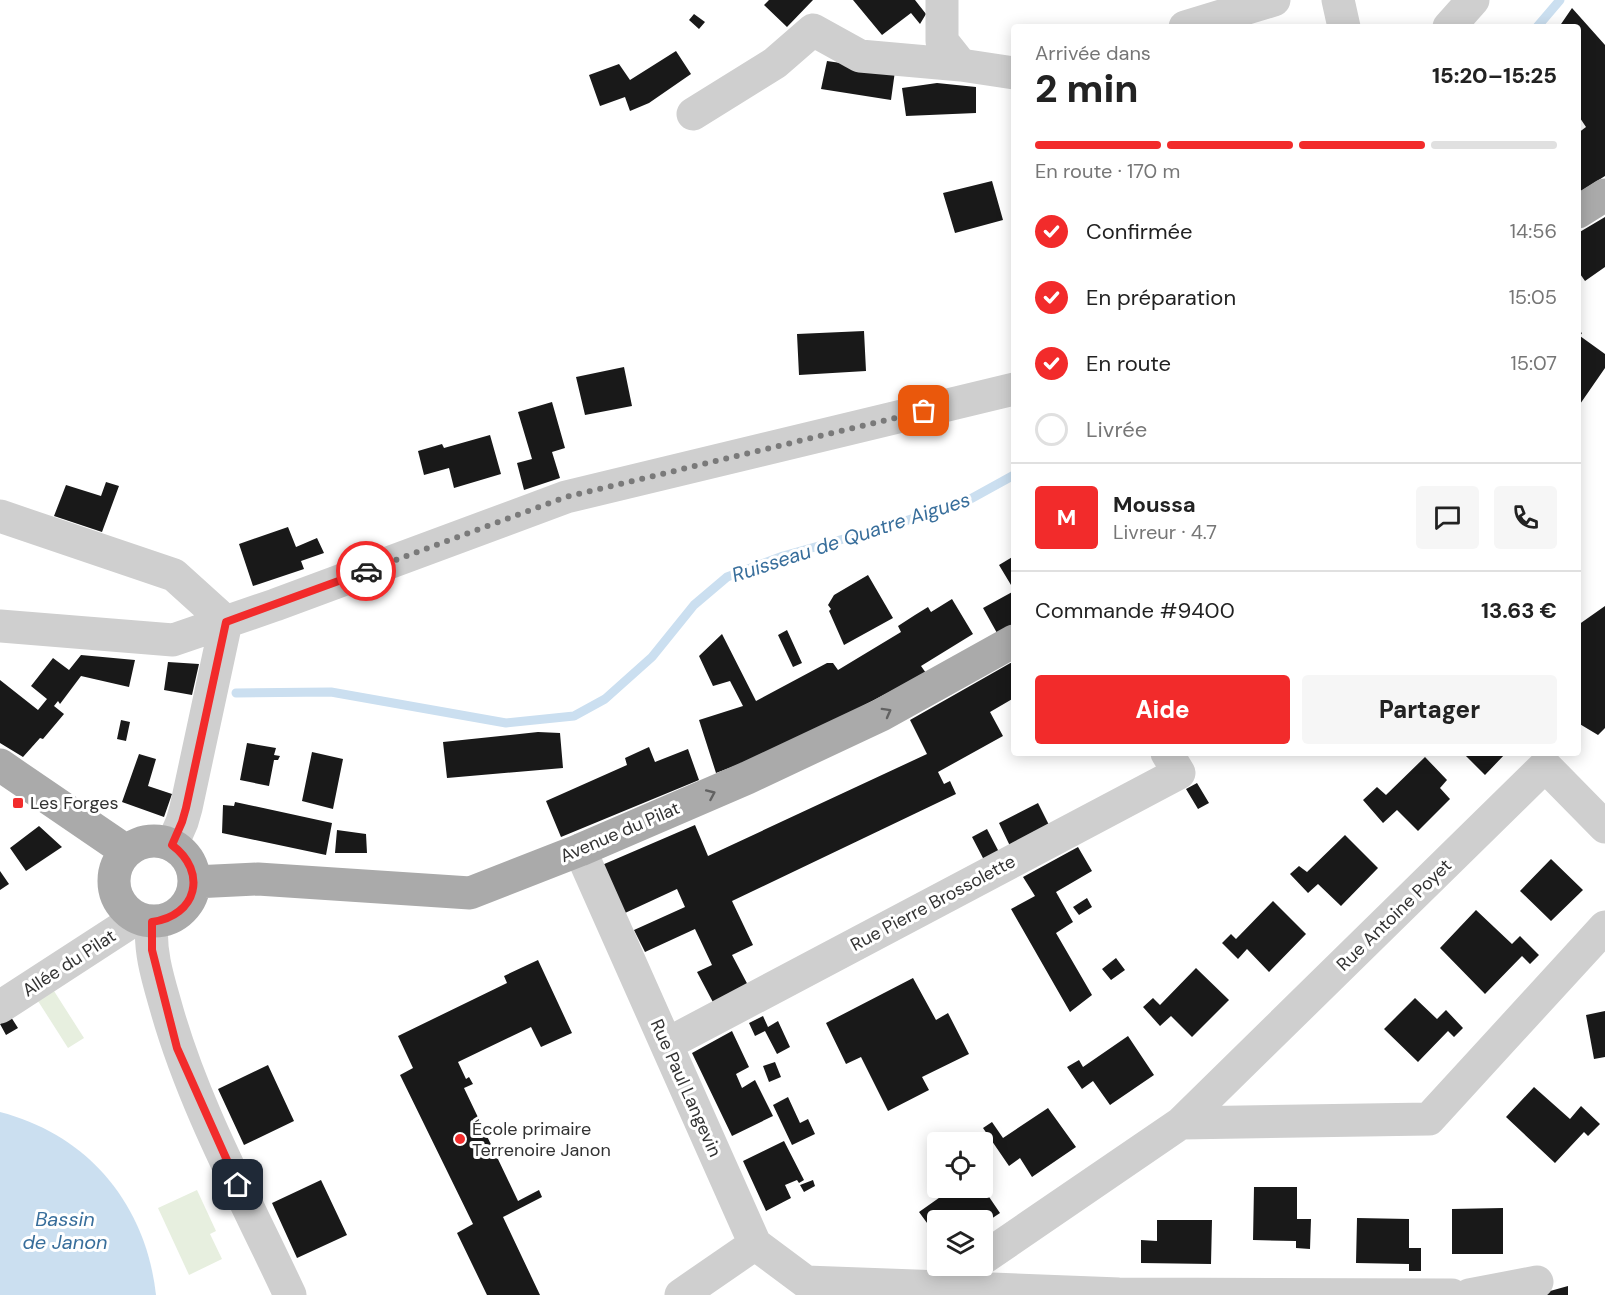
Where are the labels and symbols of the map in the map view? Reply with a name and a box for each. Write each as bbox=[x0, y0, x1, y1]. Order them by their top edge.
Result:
pin bbox=[898, 385, 949, 436]
water label: Ruisseau de Quatre Aigues bbox=[728, 486, 974, 588]
courier bbox=[336, 541, 396, 601]
one-way arrow bbox=[881, 708, 892, 719]
one-way arrow bbox=[704, 789, 715, 801]
place label: Les Forges bbox=[30, 791, 118, 815]
marker: Les Forges bbox=[11, 796, 25, 810]
street label: Avenue du Pilat bbox=[557, 796, 683, 868]
street label: Rue Pierre Brossolette bbox=[846, 849, 1020, 957]
street label: Rue Antoine Poyet bbox=[1331, 854, 1457, 976]
street label: Allée du Pilat bbox=[18, 924, 120, 1002]
street label: Rue Paul Langevin bbox=[645, 1015, 727, 1161]
place label: École primaire Terrenoire Janon bbox=[472, 1117, 611, 1162]
marker: École primaire Terrenoire Janon bbox=[453, 1132, 467, 1146]
pin bbox=[212, 1159, 263, 1210]
water label: Bassin de Janon bbox=[22, 1206, 108, 1255]

